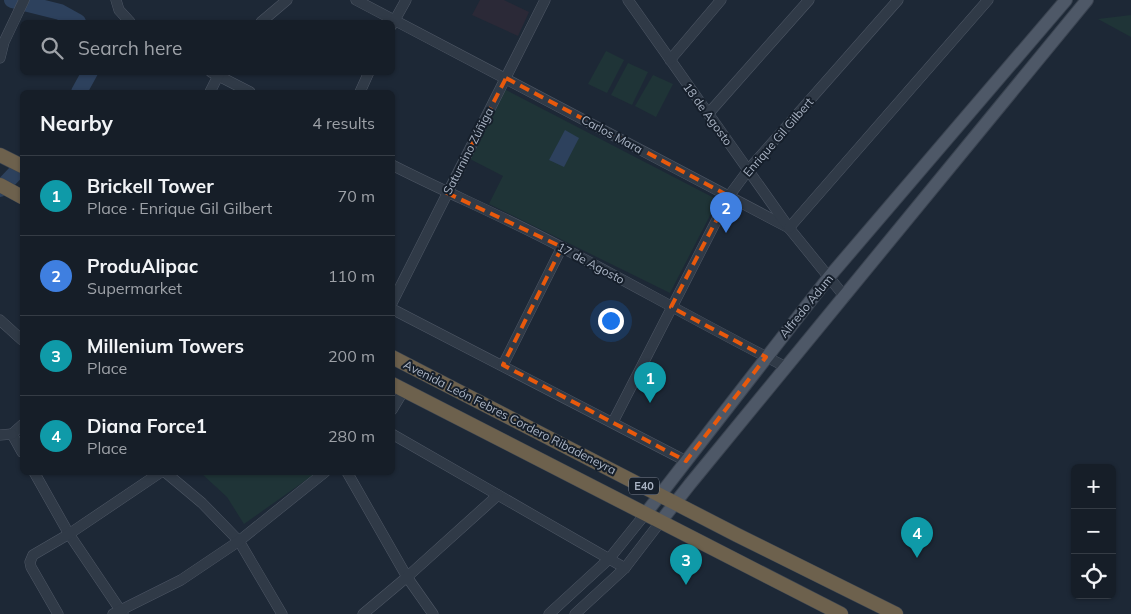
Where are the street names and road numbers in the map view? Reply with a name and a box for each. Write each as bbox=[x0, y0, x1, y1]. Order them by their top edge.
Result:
street label: 18 de Agosto bbox=[680, 80, 736, 149]
street label: Enrique Gil Gilbert bbox=[740, 94, 816, 180]
street label: Saturnino Zúñiga bbox=[440, 105, 496, 197]
street label: Carlos Mara bbox=[579, 112, 645, 156]
street label: 17 de Agosto bbox=[555, 239, 627, 287]
street label: Alfredo Adum bbox=[776, 271, 836, 341]
street label: Avenida León Febres Cordero Ribadeneyra bbox=[401, 357, 619, 477]
road number: E40 bbox=[629, 478, 659, 494]

